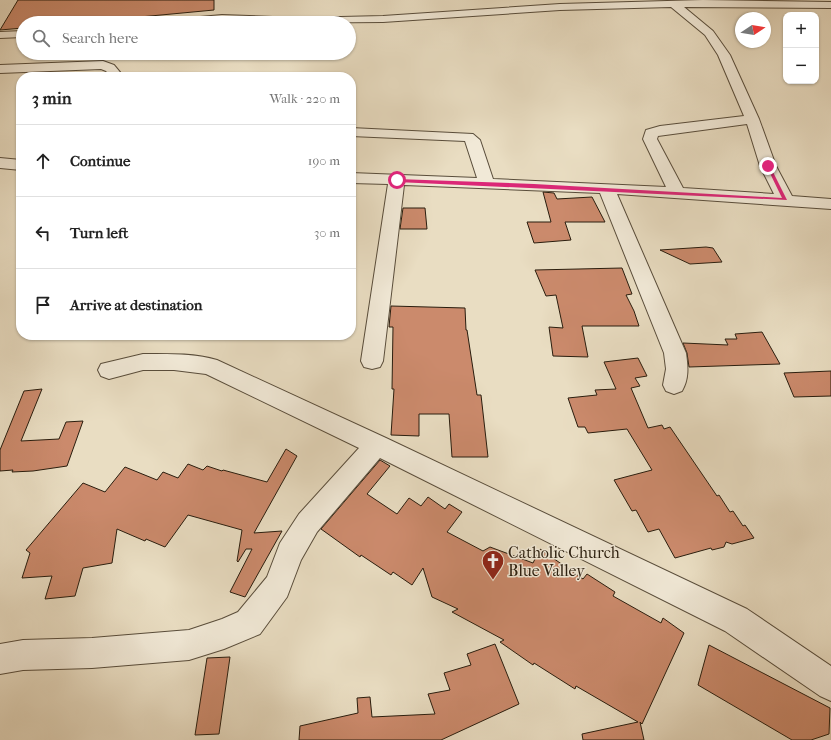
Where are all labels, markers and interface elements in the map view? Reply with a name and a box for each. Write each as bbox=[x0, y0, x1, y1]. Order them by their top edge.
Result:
north arrow bbox=[735, 12, 771, 48]
map controls bbox=[783, 12, 819, 84]
button: + bbox=[783, 12, 819, 48]
search box bbox=[16, 16, 356, 60]
icon: search bbox=[30, 27, 52, 49]
text: Search here bbox=[62, 29, 138, 47]
button: − bbox=[783, 48, 819, 84]
text: 3 min bbox=[32, 88, 72, 108]
text: Walk · 220 m bbox=[269, 91, 340, 106]
icon: ahead bbox=[32, 150, 54, 172]
text: Continue bbox=[70, 152, 130, 170]
text: 190 m bbox=[308, 153, 340, 168]
route end bbox=[759, 157, 777, 175]
route start bbox=[388, 171, 406, 189]
icon: left bbox=[32, 222, 54, 244]
text: Turn left bbox=[70, 224, 128, 242]
text: 30 m bbox=[314, 225, 340, 240]
icon: arrive bbox=[32, 294, 54, 316]
text: Arrive at destination bbox=[70, 296, 202, 314]
place label: Catholic Church Blue Valley bbox=[508, 543, 620, 580]
church icon: Catholic Church Blue Valley bbox=[480, 548, 506, 581]

